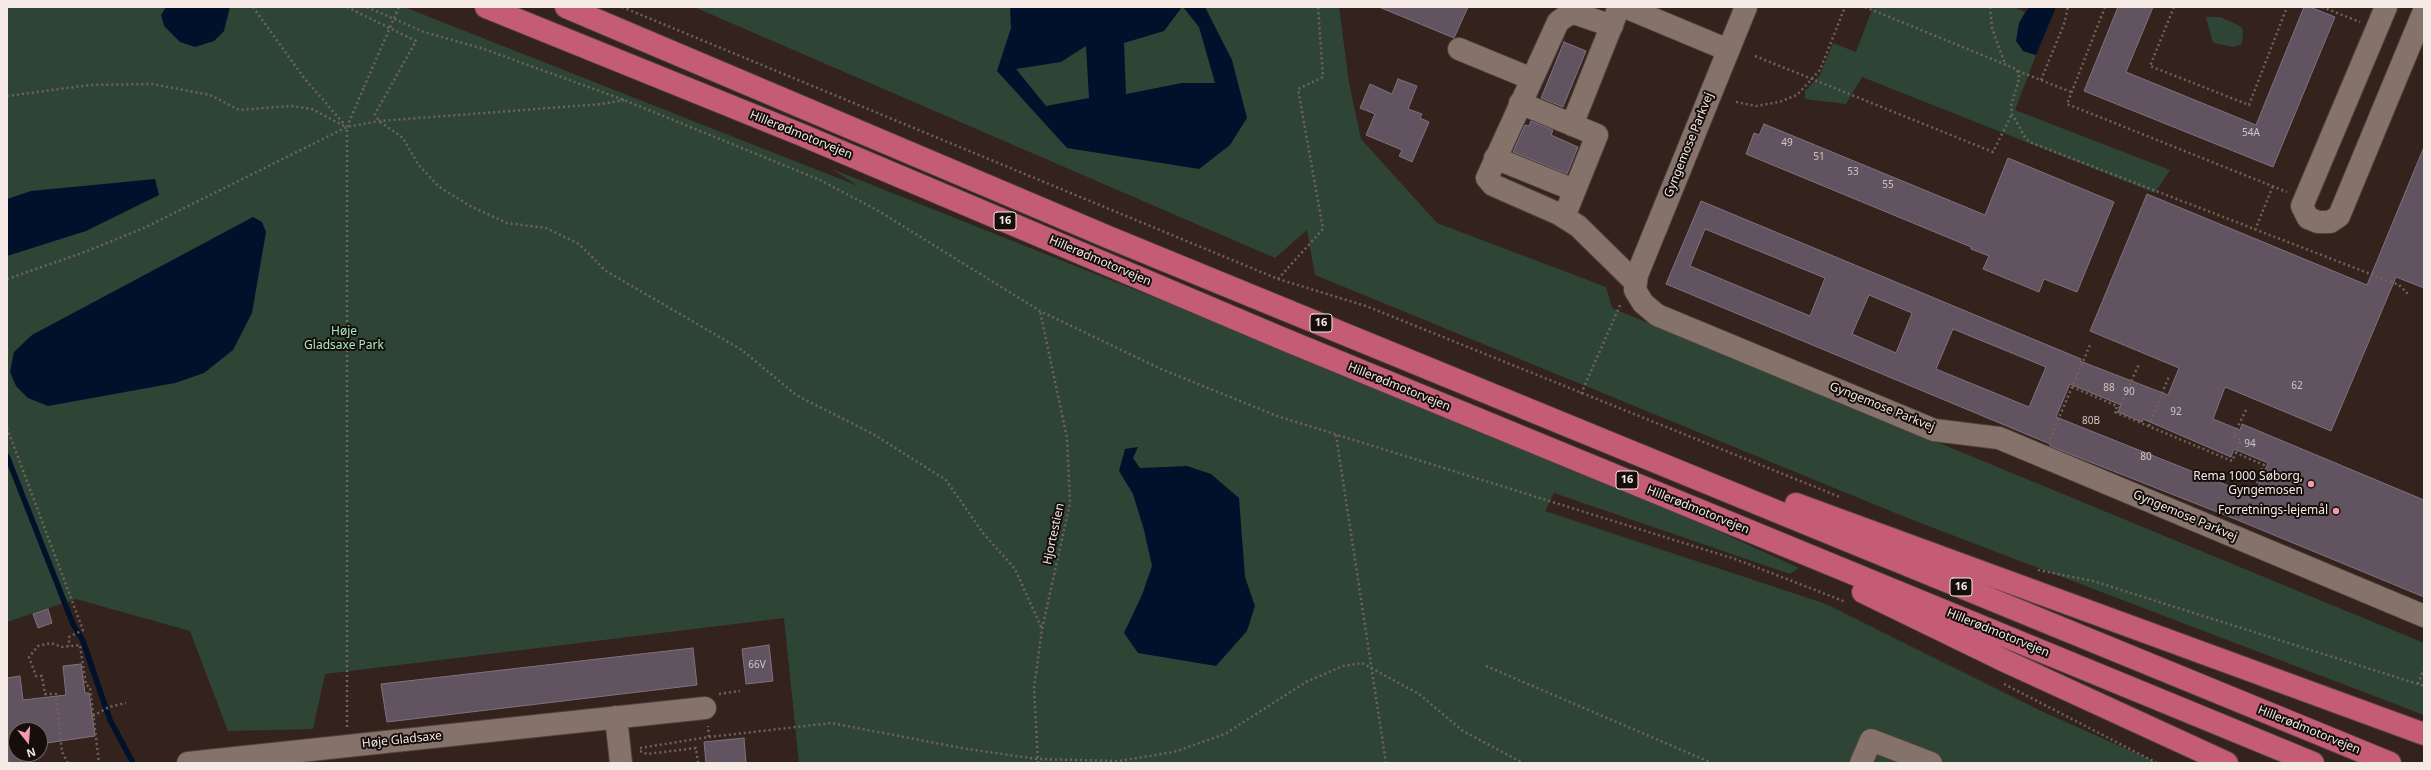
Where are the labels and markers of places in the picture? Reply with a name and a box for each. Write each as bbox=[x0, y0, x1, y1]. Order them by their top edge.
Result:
place label: Rema 1000 Søborg, Gyngemosen bbox=[2193, 470, 2303, 498]
marker: Rema 1000 Søborg, Gyngemosen bbox=[2306, 479, 2316, 489]
place label: Forretnings-lejemål bbox=[2218, 504, 2328, 518]
marker: Forretnings-lejemål bbox=[2331, 506, 2341, 516]

